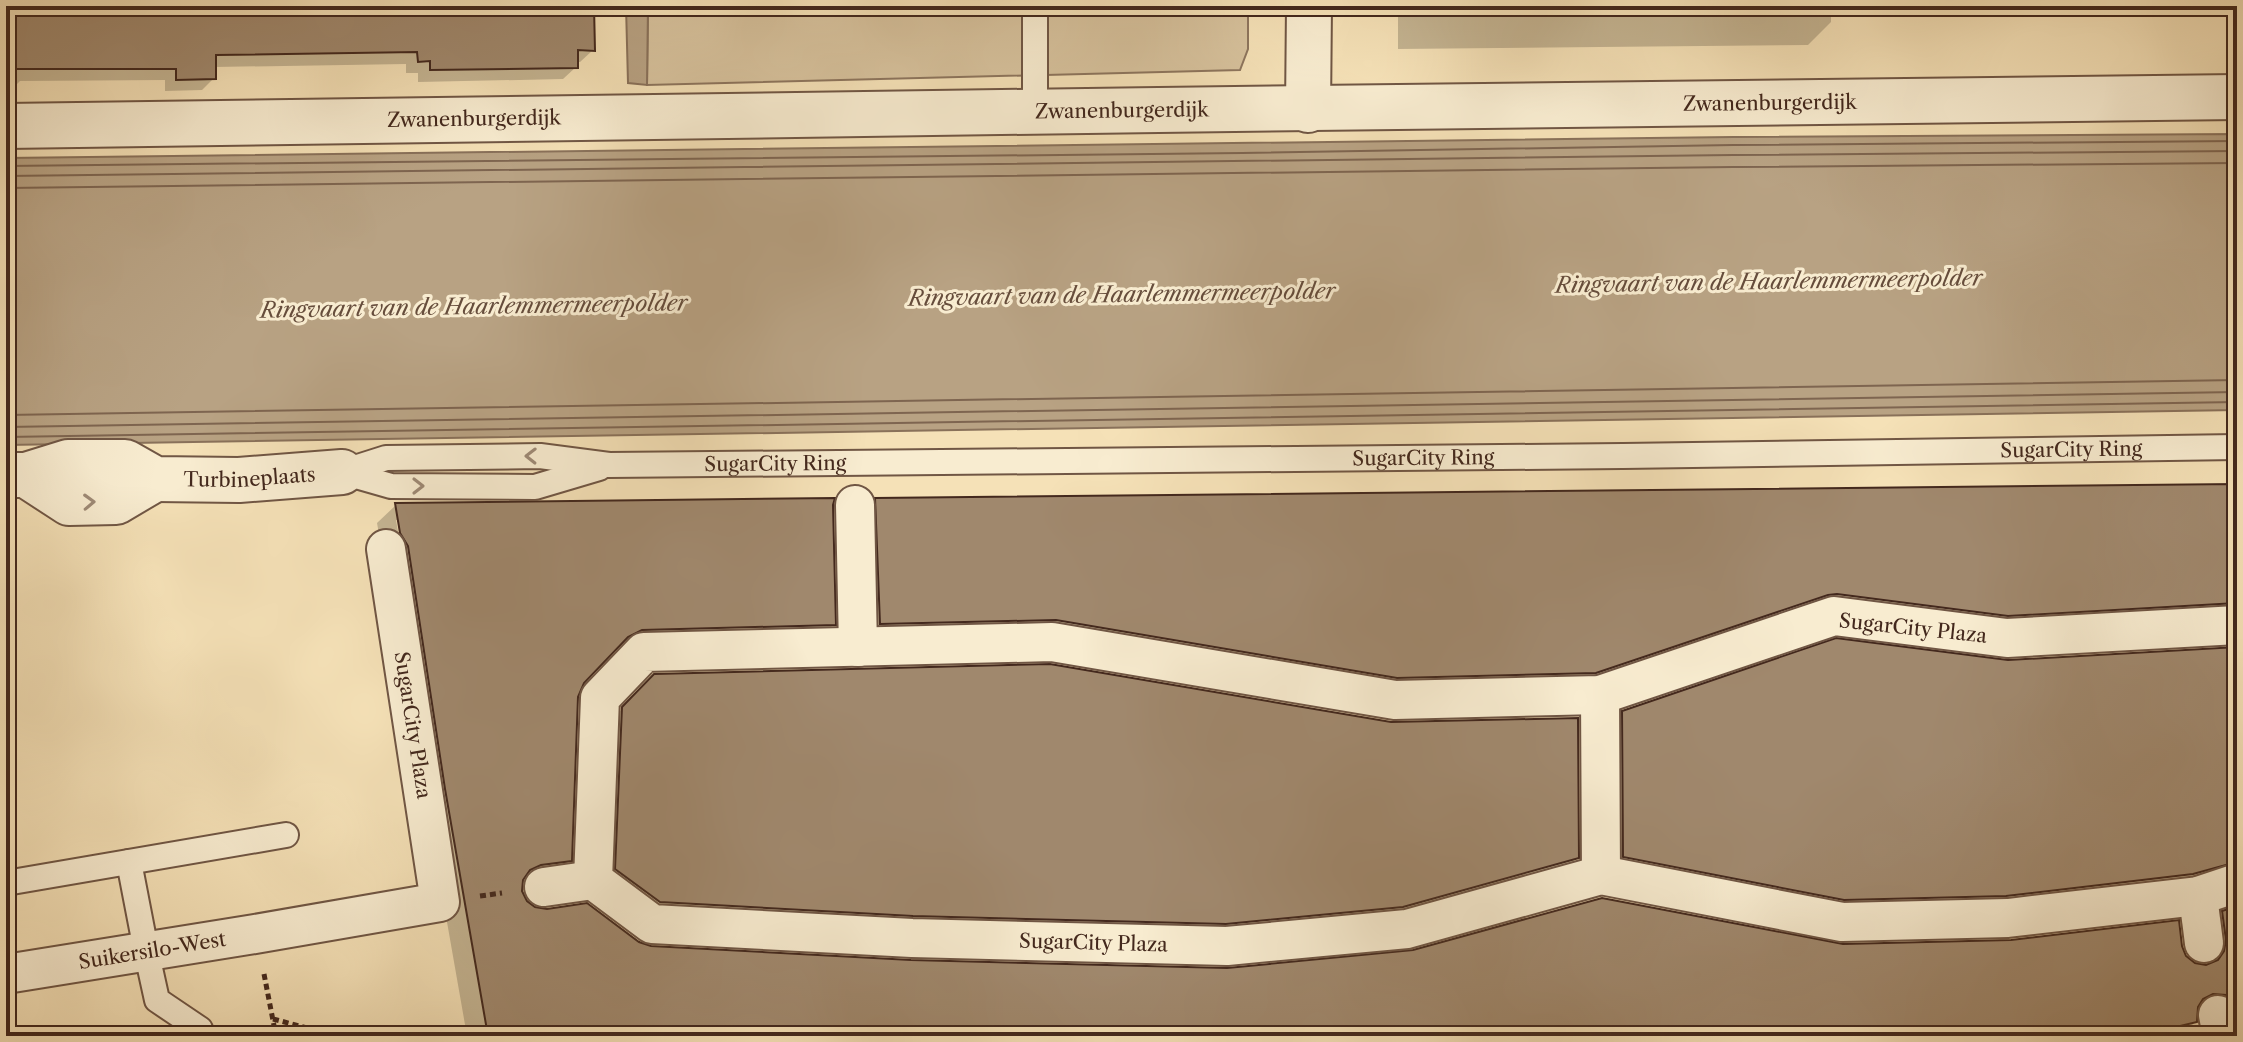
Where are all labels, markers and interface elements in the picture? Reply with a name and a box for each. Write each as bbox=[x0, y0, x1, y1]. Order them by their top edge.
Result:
street label: Zwanenburgerdijk bbox=[1683, 90, 1858, 116]
street label: Zwanenburgerdijk bbox=[1035, 97, 1210, 123]
street label: Zwanenburgerdijk bbox=[387, 105, 562, 132]
water label: Ringvaart van de Haarlemmermeerpolder bbox=[1553, 264, 1985, 299]
water label: Ringvaart van de Haarlemmermeerpolder bbox=[906, 277, 1338, 312]
water label: Ringvaart van de Haarlemmermeerpolder bbox=[258, 289, 690, 324]
street label: SugarCity Ring bbox=[2000, 436, 2143, 462]
street label: SugarCity Ring bbox=[1352, 445, 1495, 470]
one-way arrow bbox=[524, 448, 537, 465]
street label: SugarCity Ring bbox=[704, 451, 847, 476]
street label: Turbineplaats bbox=[183, 462, 316, 492]
one-way arrow bbox=[412, 478, 425, 495]
one-way arrow bbox=[83, 494, 96, 511]
street label: SugarCity Plaza bbox=[1838, 608, 1989, 648]
street label: SugarCity Plaza bbox=[390, 650, 437, 801]
street label: Suikersilo-West bbox=[77, 927, 228, 974]
street label: SugarCity Plaza bbox=[1019, 929, 1169, 957]

